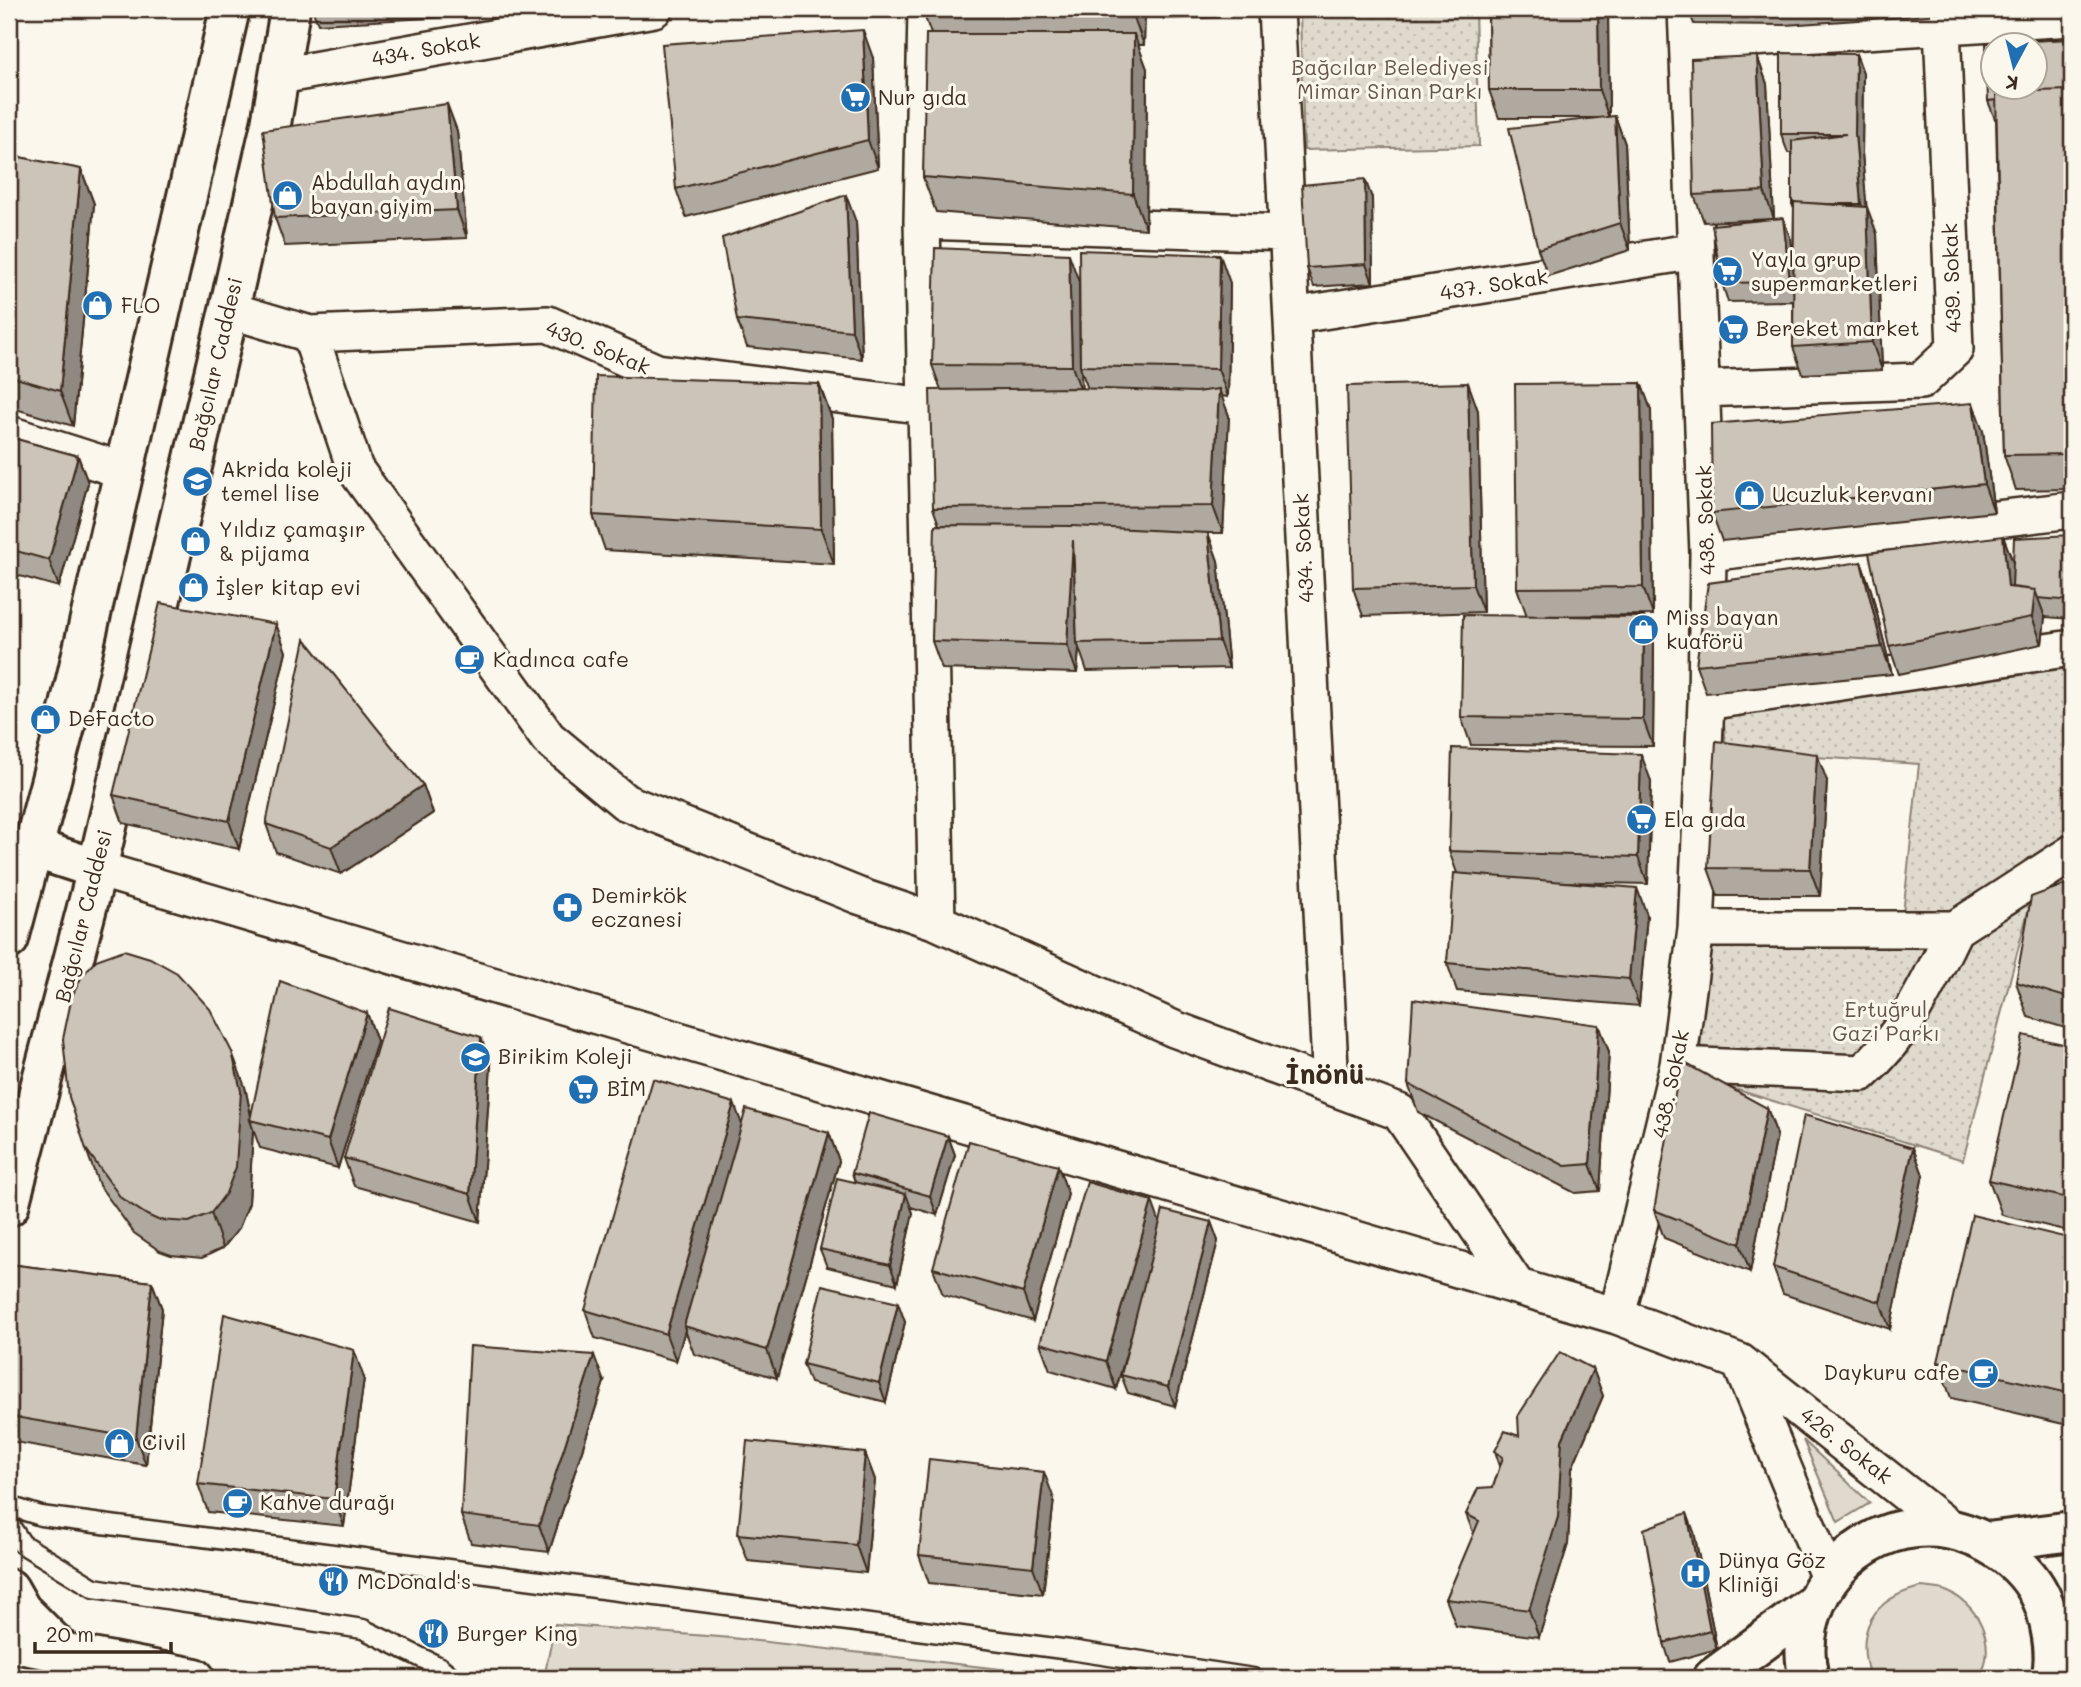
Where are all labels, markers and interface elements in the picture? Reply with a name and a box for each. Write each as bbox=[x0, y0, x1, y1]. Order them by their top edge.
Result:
street label: 434. Sokak bbox=[369, 26, 482, 71]
north arrow bbox=[1980, 32, 2050, 102]
park label: Bağcılar Belediyesi Mimar Sinan Parkı bbox=[1291, 53, 1489, 104]
text: K bbox=[2004, 70, 2020, 97]
supermarket icon: Nur gıda bbox=[838, 81, 872, 115]
place label: Nur gıda bbox=[878, 83, 967, 110]
place label: Abdullah aydın bayan giyim bbox=[311, 168, 462, 219]
shop icon: Abdullah aydın bayan giyim bbox=[271, 178, 305, 212]
street label: 439. Sokak bbox=[1935, 223, 1966, 333]
place label: Yayla grup supermarketleri bbox=[1751, 245, 1918, 296]
supermarket icon: Yayla grup supermarketleri bbox=[1711, 255, 1745, 289]
street label: 437. Sokak bbox=[1438, 262, 1550, 305]
street label: Bağcılar Caddesi bbox=[181, 274, 248, 453]
shop icon: FLO bbox=[81, 289, 115, 323]
place label: FLO bbox=[121, 291, 160, 318]
supermarket icon: Bereket market bbox=[1716, 312, 1750, 346]
street label: 430. Sokak bbox=[542, 313, 655, 380]
place label: Bereket market bbox=[1756, 314, 1919, 341]
place label: Akrida koleji temel lise bbox=[221, 455, 352, 506]
school or university icon: Akrida koleji temel lise bbox=[181, 465, 215, 499]
street label: 438. Sokak bbox=[1689, 465, 1720, 575]
shop icon: Ucuzluk kervanı bbox=[1732, 478, 1766, 512]
place label: Ucuzluk kervanı bbox=[1772, 480, 1933, 507]
street label: 434. Sokak bbox=[1286, 493, 1319, 603]
place label: Yıldız çamaşır & pijama bbox=[219, 515, 366, 566]
shop icon: Yıldız çamaşır & pijama bbox=[179, 525, 213, 559]
shop icon: İşler kitap evi bbox=[176, 571, 210, 605]
place label: İşler kitap evi bbox=[216, 573, 361, 600]
place label: Miss bayan kuaförü bbox=[1666, 603, 1778, 654]
shop icon: Miss bayan kuaförü bbox=[1626, 613, 1660, 647]
cafe icon: Kadınca cafe bbox=[453, 643, 487, 677]
place label: Kadınca cafe bbox=[493, 645, 629, 672]
shop icon: DeFacto bbox=[28, 702, 62, 736]
place label: DeFacto bbox=[68, 704, 154, 731]
supermarket icon: Ela gıda bbox=[1624, 803, 1658, 837]
place label: Ela gıda bbox=[1664, 805, 1746, 832]
street label: Bağcılar Caddesi bbox=[48, 826, 117, 1005]
place label: Demirkök eczanesi bbox=[591, 881, 687, 932]
pharmacy icon: Demirkök eczanesi bbox=[551, 891, 585, 925]
park label: Ertuğrul Gazi Parkı bbox=[1832, 995, 1940, 1046]
street label: 438. Sokak bbox=[1645, 1027, 1694, 1140]
school or university icon: Birikim Koleji bbox=[458, 1040, 492, 1074]
place label: Birikim Koleji bbox=[498, 1042, 632, 1069]
district label: İnönü bbox=[1285, 1055, 1365, 1091]
supermarket icon: BİM bbox=[567, 1072, 601, 1106]
place label: BİM bbox=[607, 1074, 646, 1101]
cafe icon: Daykuru cafe bbox=[1966, 1356, 2000, 1390]
place label: Daykuru cafe bbox=[1824, 1358, 1960, 1385]
street label: 426. Sokak bbox=[1796, 1401, 1898, 1489]
shop icon: Civil bbox=[102, 1426, 136, 1460]
place label: Civil bbox=[142, 1428, 186, 1455]
cafe icon: Kahve durağı bbox=[220, 1486, 254, 1520]
place label: Kahve durağı bbox=[260, 1488, 396, 1515]
place label: Dünya Göz Kliniği bbox=[1718, 1546, 1826, 1597]
hospital icon: Dünya Göz Kliniği bbox=[1678, 1556, 1712, 1590]
restaurant icon: McDonald's bbox=[317, 1565, 351, 1599]
place label: McDonald's bbox=[357, 1567, 471, 1594]
scale bar bbox=[35, 1610, 172, 1654]
restaurant icon: Burger King bbox=[417, 1617, 451, 1651]
place label: Burger King bbox=[457, 1619, 578, 1646]
text: 20 m bbox=[46, 1620, 94, 1647]

